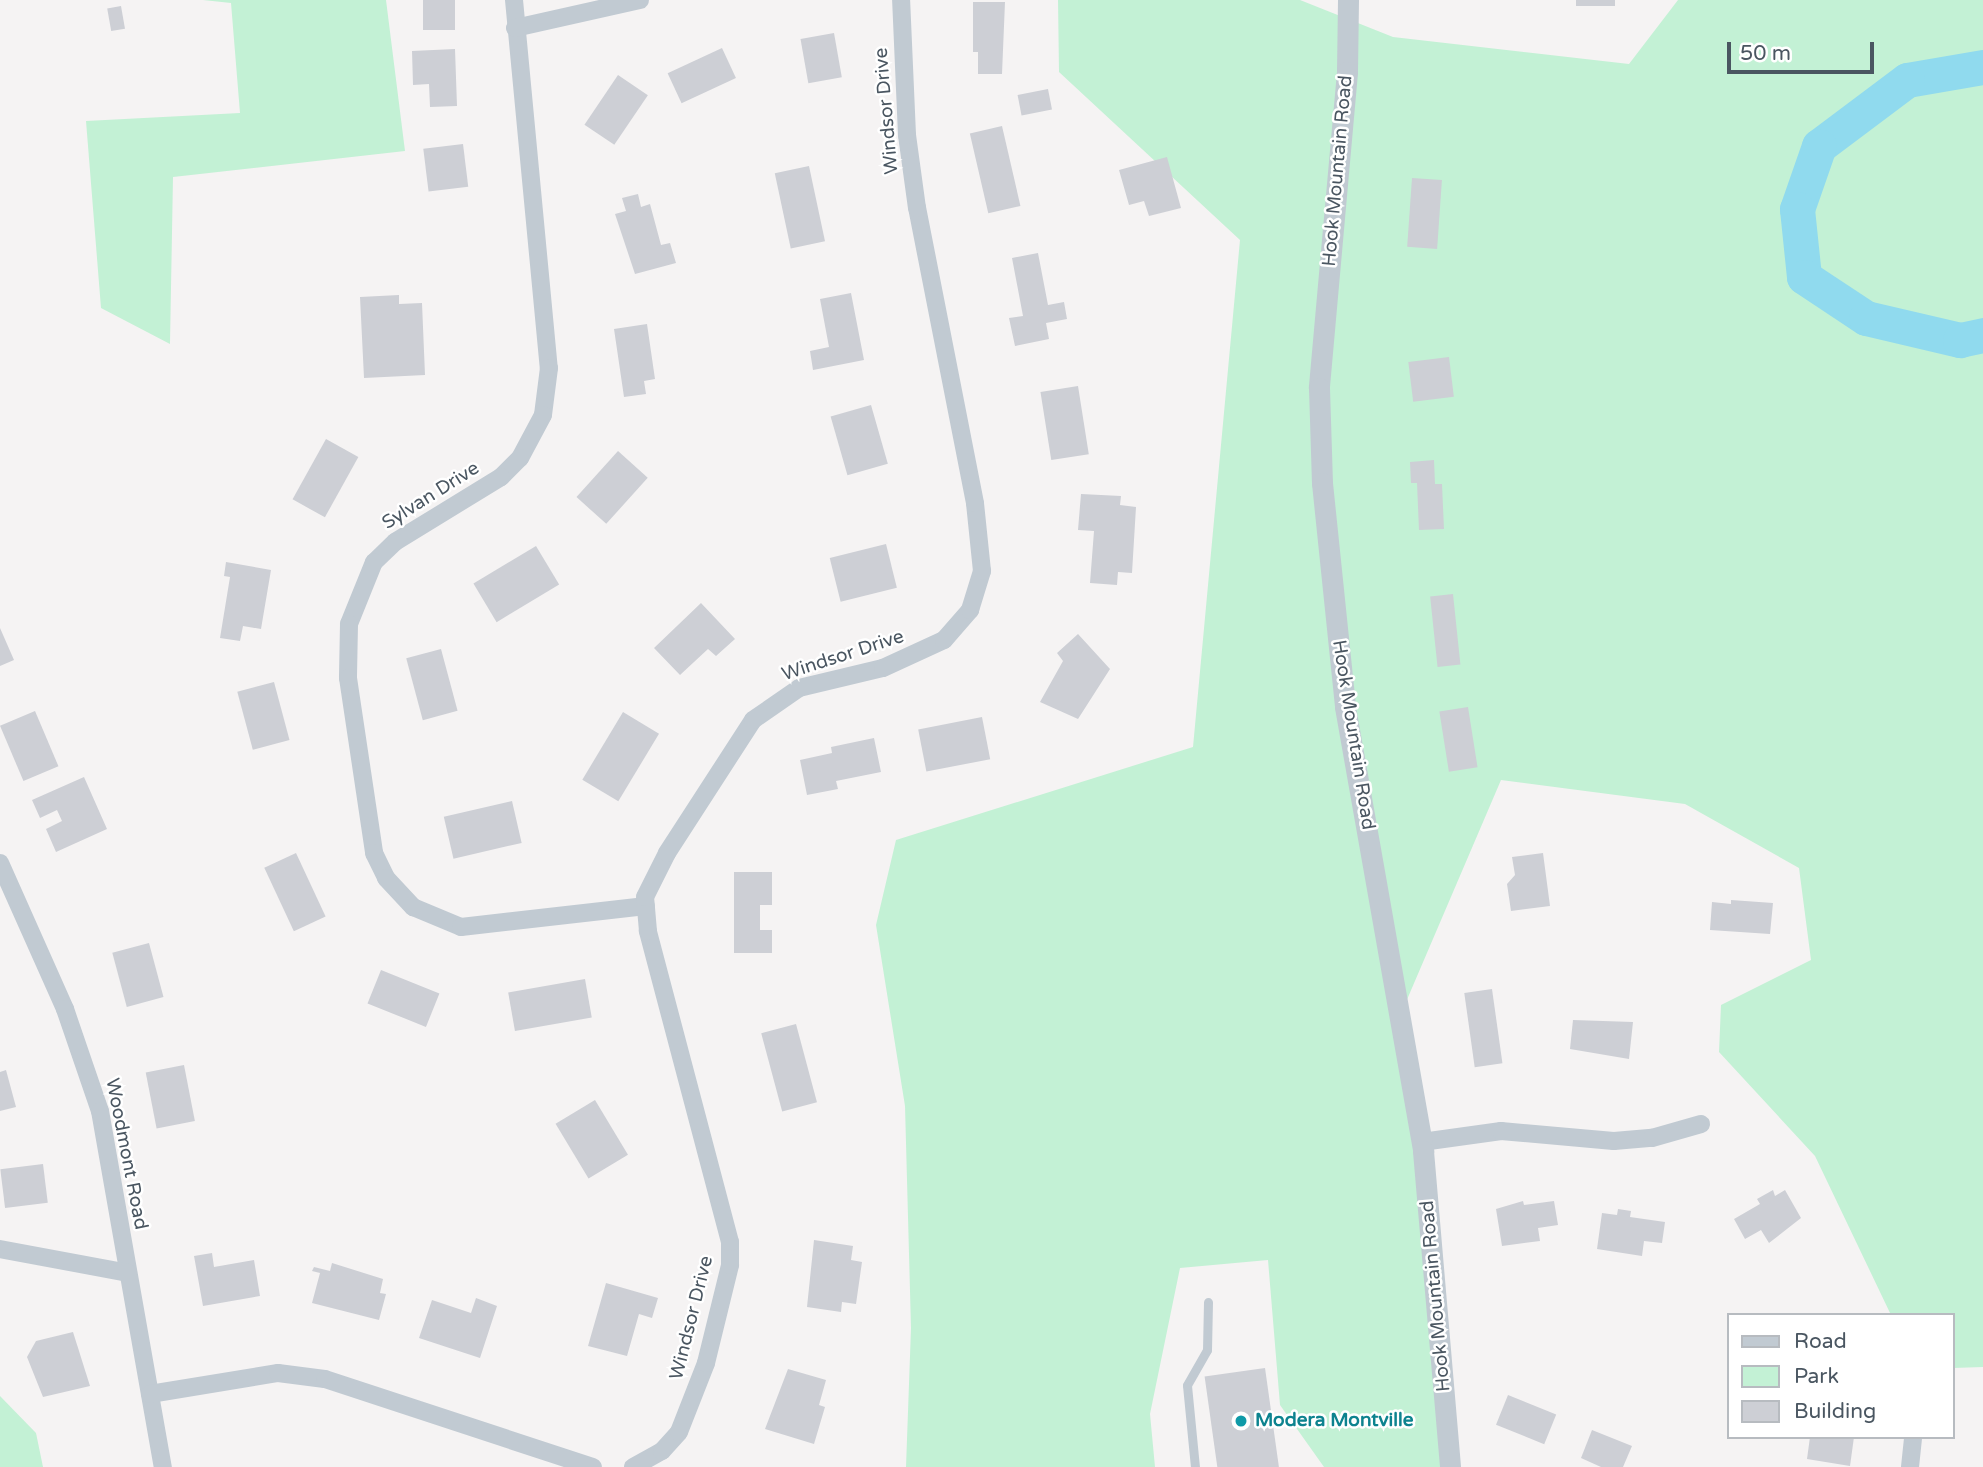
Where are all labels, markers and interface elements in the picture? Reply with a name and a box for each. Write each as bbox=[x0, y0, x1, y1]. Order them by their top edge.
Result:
scale bar bbox=[1731, 28, 1878, 72]
text: 50 m bbox=[1740, 41, 1791, 66]
street label: Windsor Drive bbox=[870, 47, 904, 175]
street label: Hook Mountain Road bbox=[1318, 74, 1358, 268]
street label: Sylvan Drive bbox=[378, 457, 484, 535]
street label: Windsor Drive bbox=[779, 626, 907, 686]
street label: Hook Mountain Road bbox=[1327, 638, 1379, 832]
street label: Woodmont Road bbox=[100, 1076, 152, 1232]
street label: Hook Mountain Road bbox=[1416, 1199, 1456, 1393]
street label: Windsor Drive bbox=[666, 1254, 718, 1382]
legend bbox=[1728, 1313, 1955, 1439]
text: Road bbox=[1794, 1329, 1847, 1354]
text: Park bbox=[1794, 1364, 1839, 1389]
text: Building bbox=[1794, 1399, 1876, 1424]
place label: Modera Montville bbox=[1255, 1410, 1413, 1432]
marker: Modera Montville bbox=[1233, 1413, 1249, 1429]

